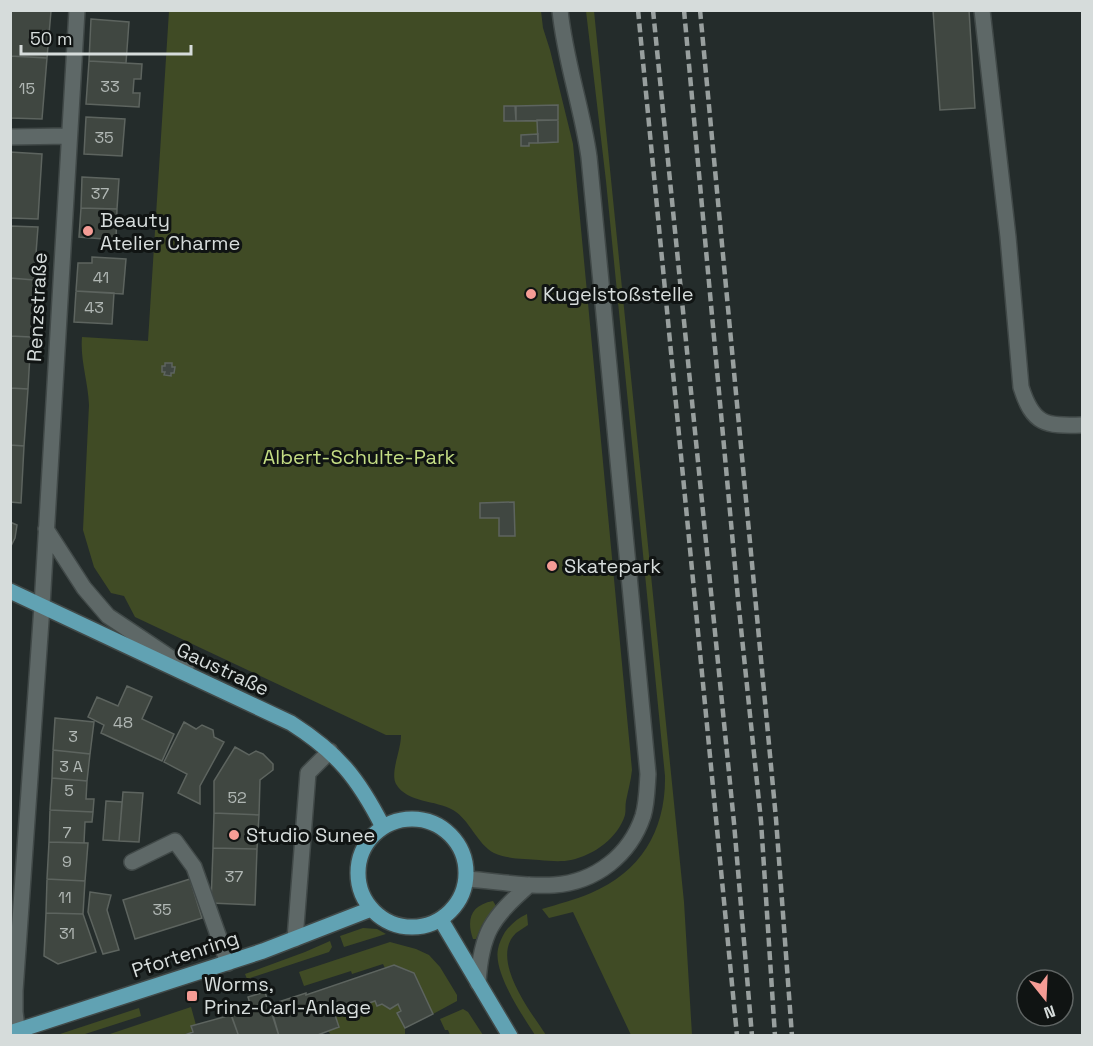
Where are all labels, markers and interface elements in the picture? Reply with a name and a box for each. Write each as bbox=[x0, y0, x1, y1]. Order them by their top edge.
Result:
scale bar bbox=[21, 18, 190, 56]
text: 50 m bbox=[30, 27, 72, 50]
house number: 33 bbox=[100, 76, 120, 97]
house number: 15 bbox=[19, 78, 35, 99]
house number: 35 bbox=[94, 127, 114, 148]
house number: 37 bbox=[91, 183, 109, 204]
place label: Beauty Atelier Charme bbox=[100, 207, 240, 256]
marker: Beauty Atelier Charme bbox=[81, 224, 95, 238]
street label: Renzstraße bbox=[21, 252, 53, 362]
house number: 41 bbox=[93, 267, 109, 288]
place label: Kugelstoßstelle bbox=[543, 281, 694, 307]
marker: Kugelstoßstelle bbox=[524, 287, 538, 301]
house number: 43 bbox=[84, 297, 104, 318]
park label: Albert-Schulte-Park bbox=[263, 444, 456, 470]
place label: Skatepark bbox=[564, 553, 661, 579]
marker: Skatepark bbox=[545, 559, 559, 573]
street label: Gaustraße bbox=[173, 636, 273, 702]
house number: 48 bbox=[113, 712, 133, 733]
house number: 3 bbox=[68, 726, 78, 747]
house number: 3 A bbox=[59, 756, 83, 777]
house number: 5 bbox=[64, 780, 74, 801]
house number: 52 bbox=[227, 787, 247, 808]
house number: 7 bbox=[62, 822, 72, 843]
place label: Studio Sunee bbox=[246, 822, 375, 848]
marker: Studio Sunee bbox=[227, 828, 241, 842]
house number: 9 bbox=[62, 851, 72, 872]
house number: 37 bbox=[225, 866, 243, 887]
house number: 11 bbox=[58, 887, 72, 908]
house number: 35 bbox=[152, 899, 172, 920]
house number: 31 bbox=[59, 923, 75, 944]
street label: Pfortenring bbox=[128, 925, 242, 983]
north arrow bbox=[1015, 968, 1075, 1028]
place label: Worms, Prinz-Carl-Anlage bbox=[204, 971, 371, 1020]
marker: Worms, Prinz-Carl-Anlage bbox=[185, 989, 199, 1003]
text: N bbox=[1041, 1000, 1058, 1023]

